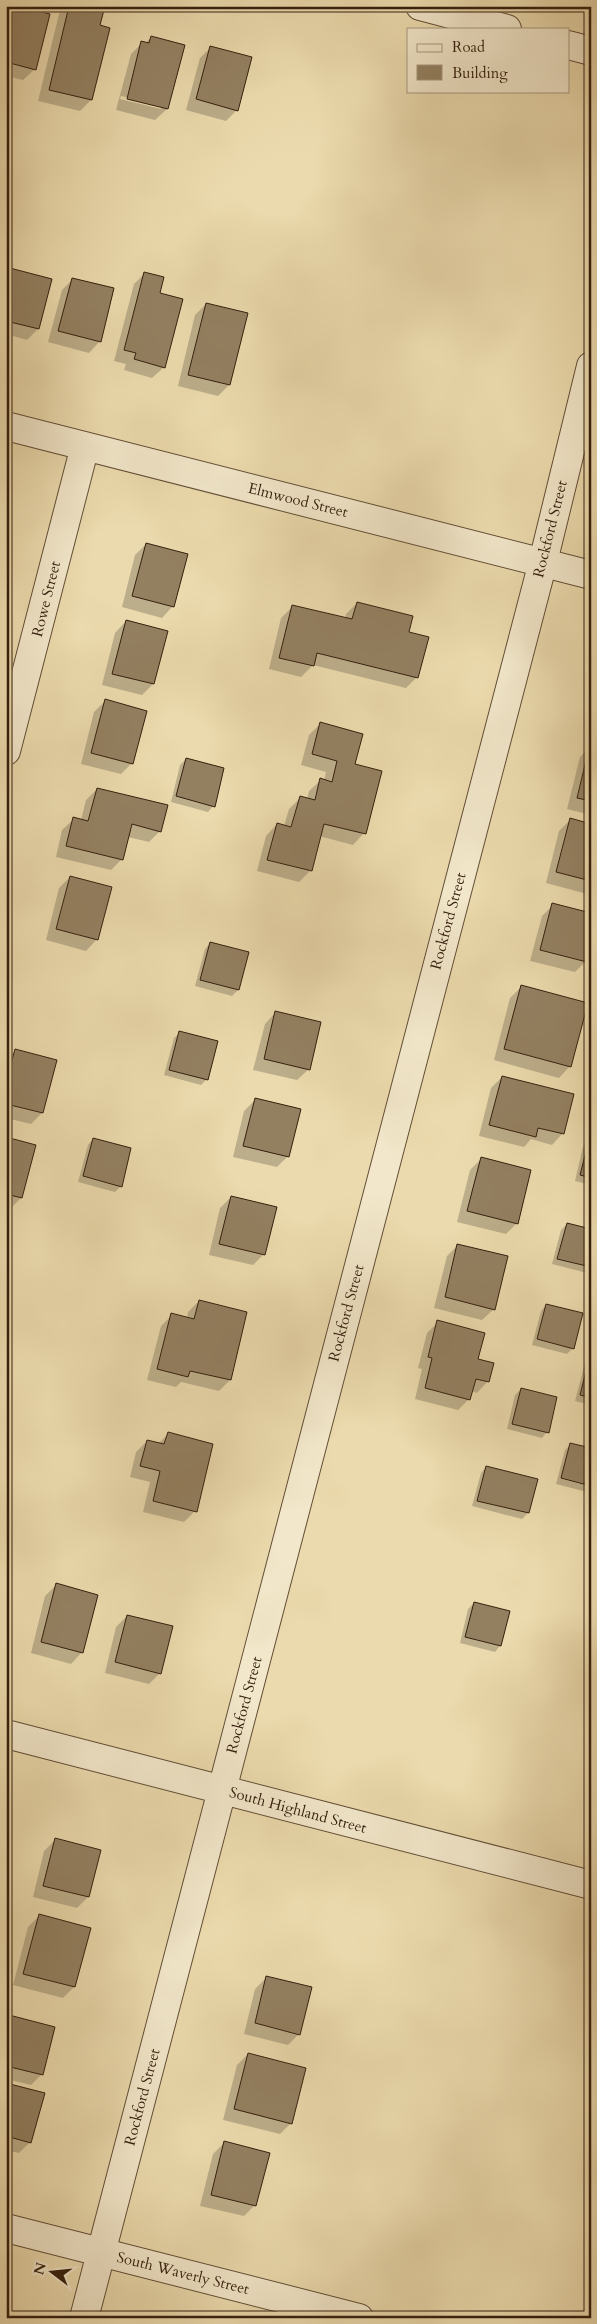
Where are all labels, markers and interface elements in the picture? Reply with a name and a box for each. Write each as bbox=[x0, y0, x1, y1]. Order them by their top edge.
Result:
legend bbox=[407, 28, 570, 92]
text: Road bbox=[452, 37, 485, 57]
text: Building bbox=[452, 63, 508, 83]
street label: Elmwood Street bbox=[246, 478, 350, 522]
street label: Rockford Street bbox=[528, 478, 572, 580]
street label: Rowe Street bbox=[27, 559, 65, 639]
street label: Rockford Street bbox=[425, 870, 471, 972]
street label: Rockford Street bbox=[323, 1262, 369, 1364]
street label: Rockford Street bbox=[221, 1654, 267, 1756]
street label: South Highland Street bbox=[227, 1782, 369, 1838]
street label: Rockford Street bbox=[119, 2046, 165, 2148]
north arrow bbox=[28, 2246, 78, 2296]
street label: South Waverly Street bbox=[115, 2247, 251, 2299]
text: N bbox=[29, 2260, 51, 2277]

